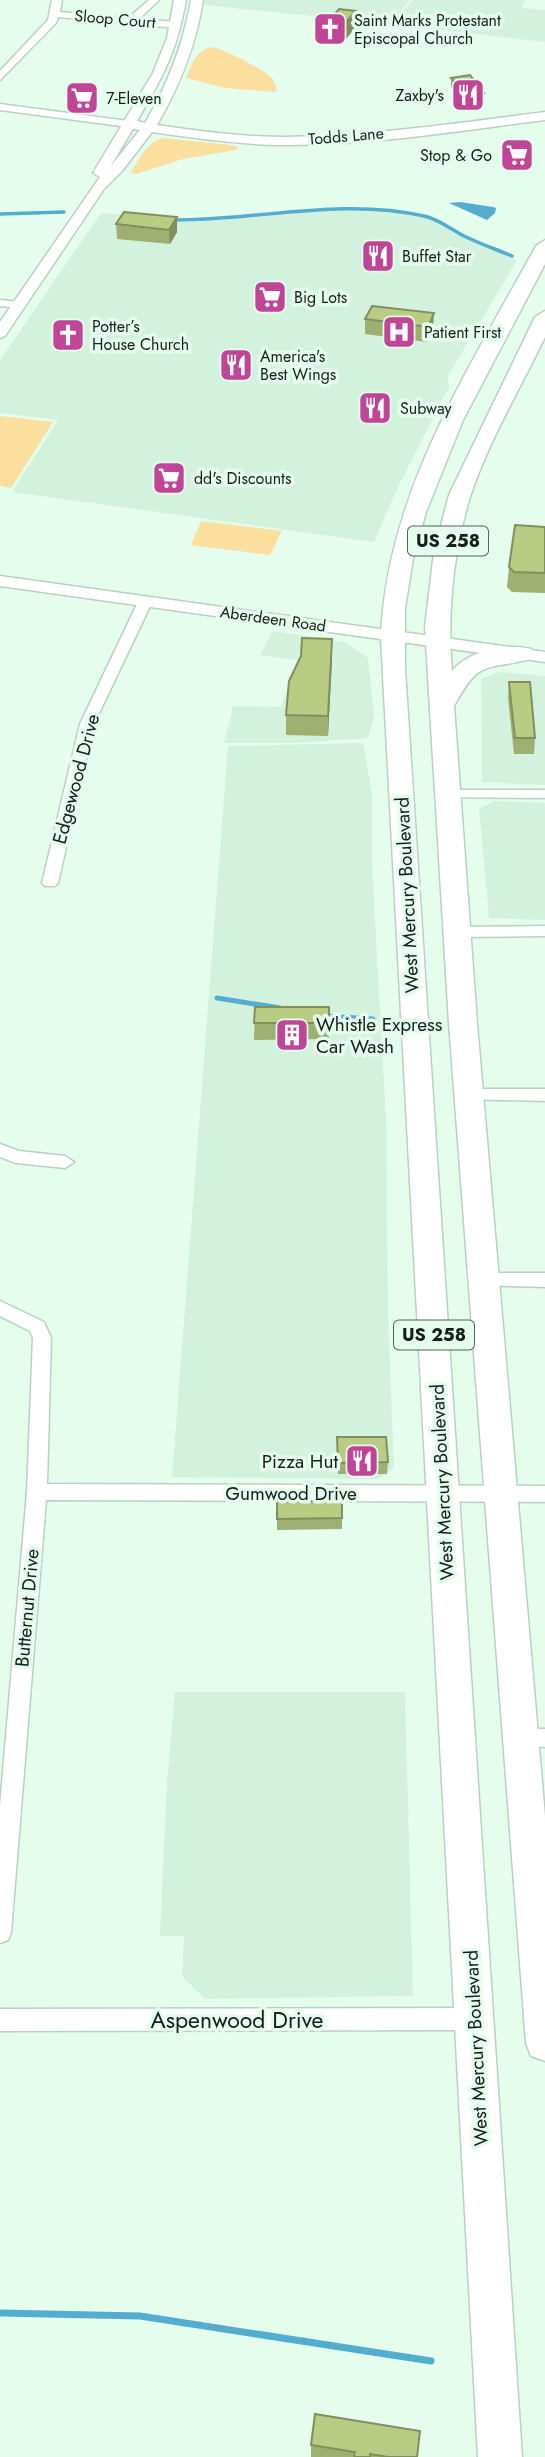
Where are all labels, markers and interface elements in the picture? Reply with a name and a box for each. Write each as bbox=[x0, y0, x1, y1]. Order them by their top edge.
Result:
street label: Sloop Court bbox=[74, 4, 157, 34]
place label: Saint Marks Protestant Episcopal Church bbox=[354, 9, 501, 50]
church icon: Saint Marks Protestant Episcopal Church bbox=[311, 10, 349, 48]
restaurant icon: Zaxby's bbox=[449, 76, 487, 114]
supermarket icon: 7-Eleven bbox=[63, 79, 101, 117]
place label: Zaxby's bbox=[396, 84, 444, 107]
place label: 7-Eleven bbox=[106, 87, 162, 110]
street label: Todds Lane bbox=[307, 121, 385, 151]
supermarket icon: Stop & Go bbox=[498, 136, 536, 174]
place label: Stop & Go bbox=[420, 144, 492, 167]
restaurant icon: Buffet Star bbox=[359, 237, 397, 275]
place label: Buffet Star bbox=[402, 245, 472, 268]
supermarket icon: Big Lots bbox=[251, 278, 289, 316]
place label: Big Lots bbox=[294, 286, 347, 309]
hospital icon: Patient First bbox=[380, 313, 418, 351]
place label: Potter’s House Church bbox=[92, 315, 189, 356]
church icon: Potter’s House Church bbox=[49, 316, 87, 354]
place label: Patient First bbox=[424, 321, 501, 344]
place label: America's Best Wings bbox=[260, 345, 336, 386]
restaurant icon: America's Best Wings bbox=[217, 346, 255, 384]
restaurant icon: Subway bbox=[356, 389, 394, 427]
place label: Subway bbox=[400, 397, 453, 420]
supermarket icon: dd's Discounts bbox=[150, 459, 188, 497]
place label: dd's Discounts bbox=[194, 467, 291, 490]
road number: US 258 bbox=[408, 526, 488, 556]
street label: Aberdeen Road bbox=[219, 600, 327, 638]
street label: Edgewood Drive bbox=[46, 711, 106, 847]
street label: West Mercury Boulevard bbox=[388, 796, 426, 994]
place label: Whistle Express Car Wash bbox=[316, 1011, 443, 1060]
building icon: Whistle Express Car Wash bbox=[273, 1016, 311, 1054]
road number: US 258 bbox=[394, 1320, 474, 1350]
street label: West Mercury Boulevard bbox=[423, 1383, 461, 1581]
restaurant icon: Pizza Hut bbox=[343, 1442, 381, 1480]
place label: Pizza Hut bbox=[262, 1448, 338, 1475]
street label: Gumwood Drive bbox=[225, 1480, 357, 1507]
street label: Butternut Drive bbox=[8, 1548, 46, 1668]
street label: West Mercury Boulevard bbox=[457, 1949, 495, 2147]
street label: Aspenwood Drive bbox=[151, 2003, 324, 2037]

